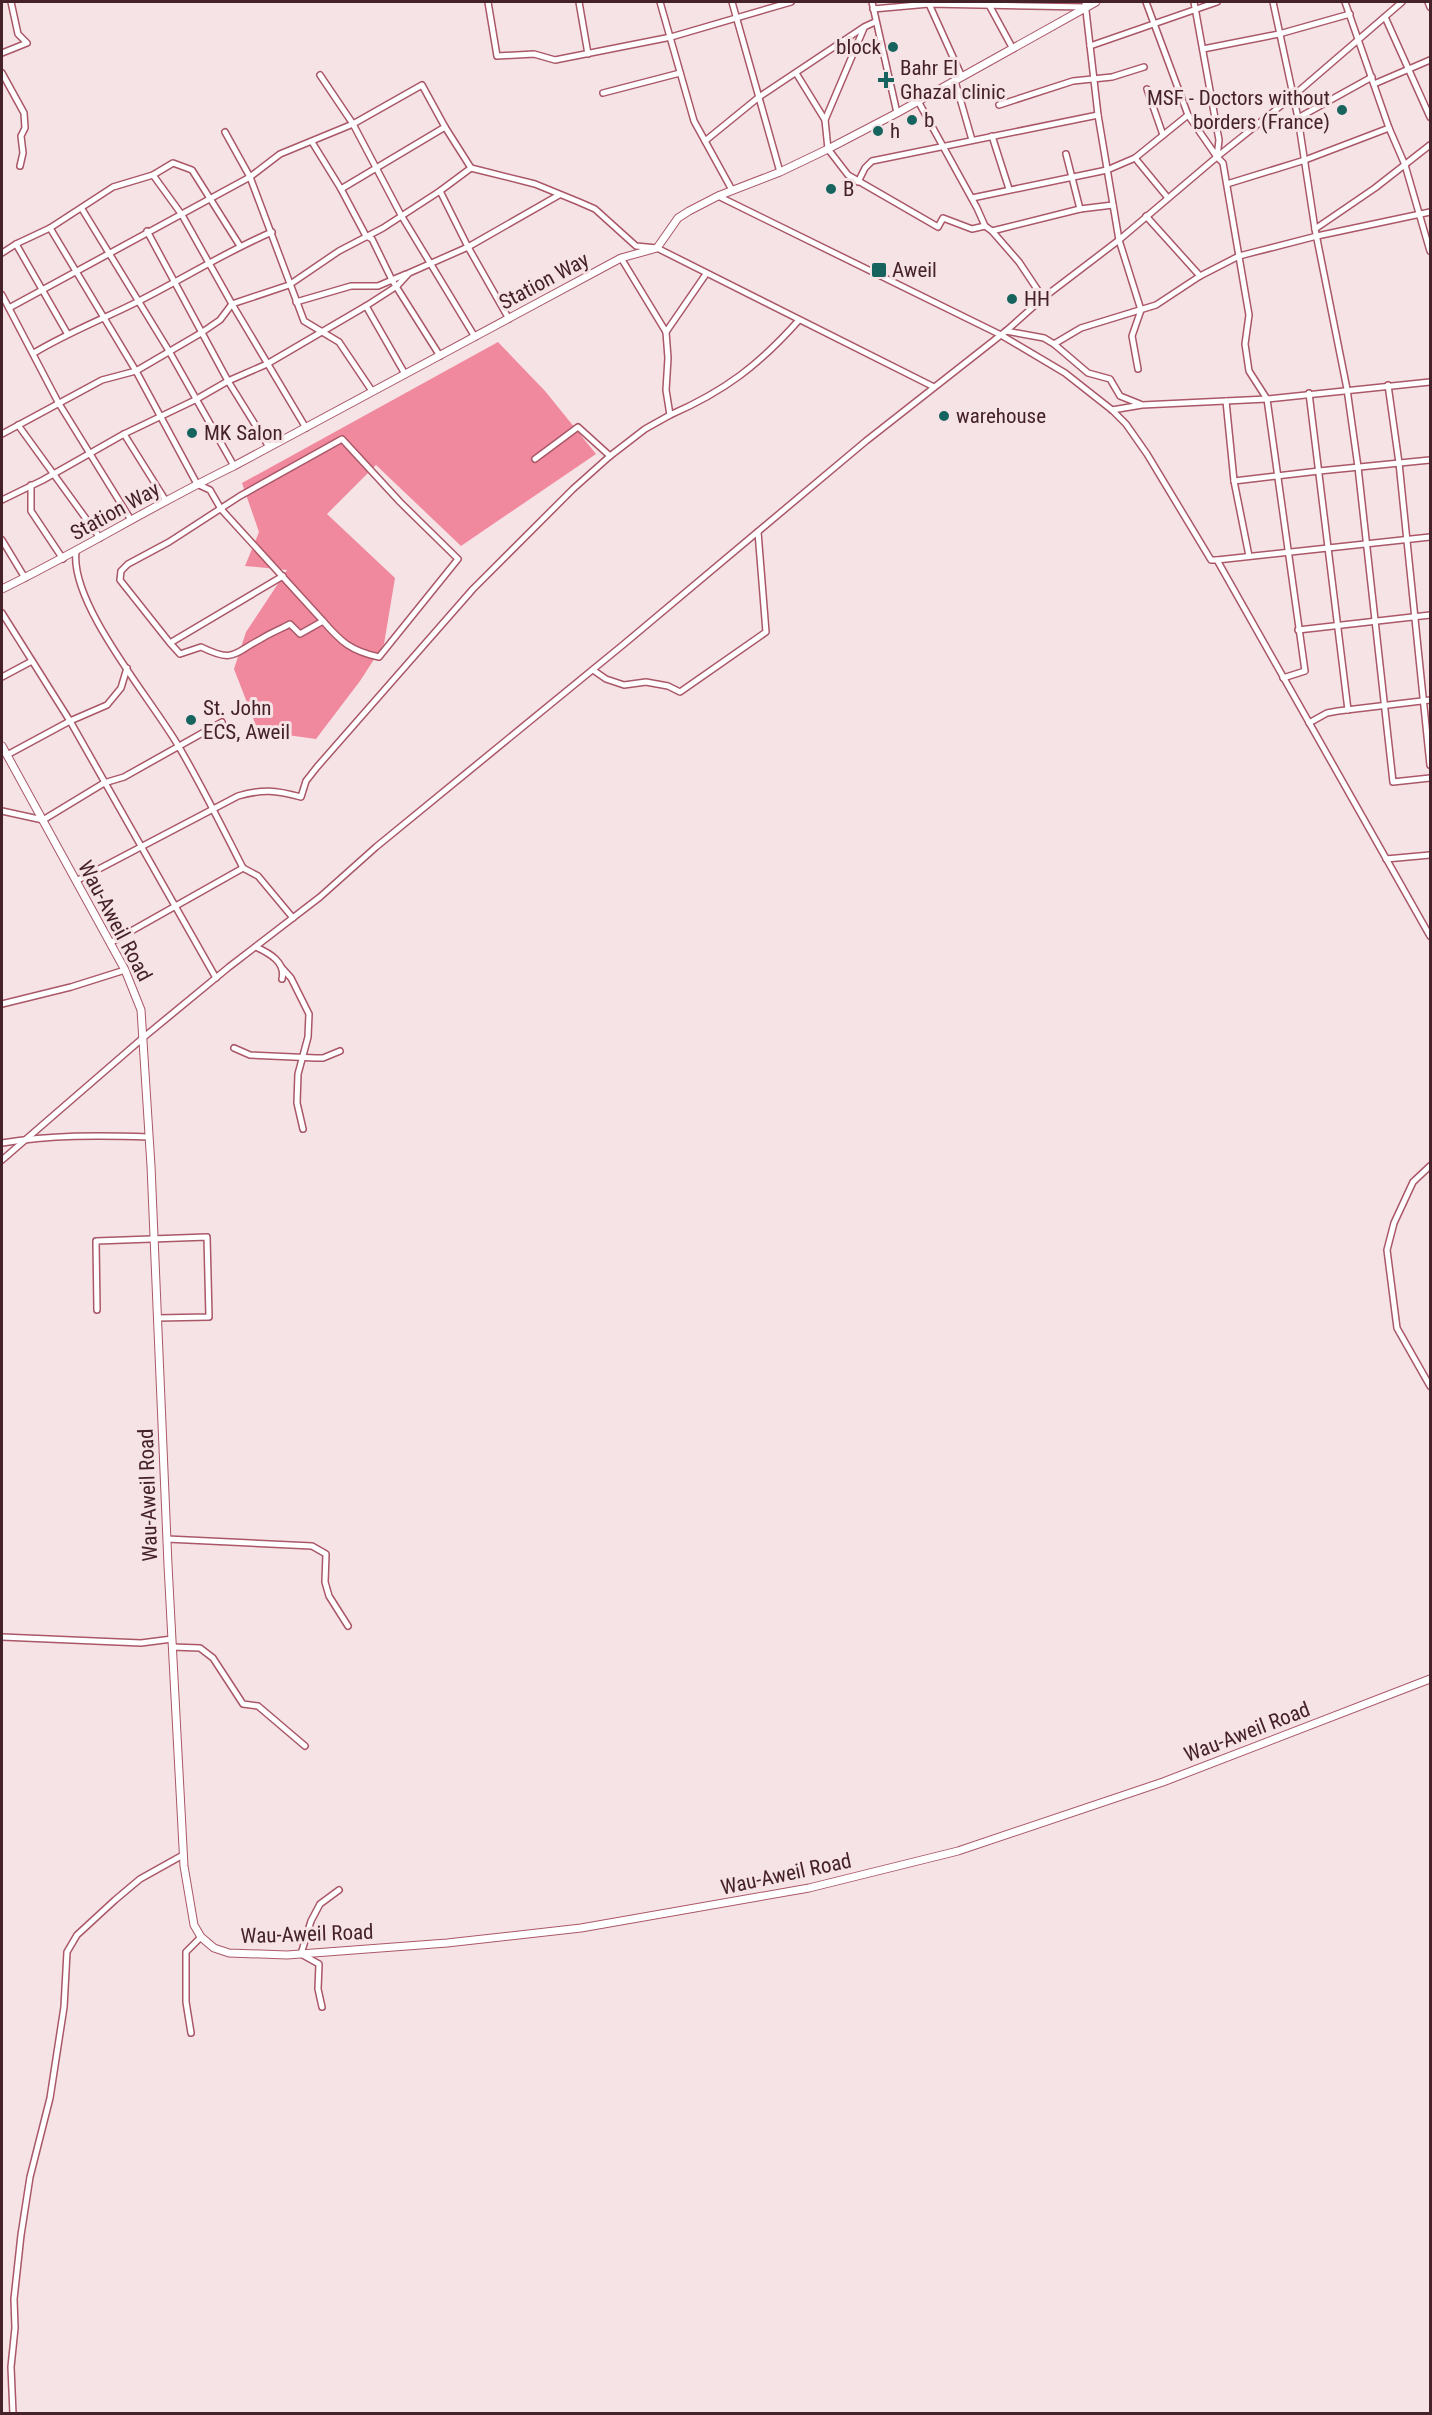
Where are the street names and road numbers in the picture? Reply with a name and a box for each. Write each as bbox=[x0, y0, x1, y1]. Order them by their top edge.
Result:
street label: Station Way bbox=[495, 247, 593, 315]
street label: Station Way bbox=[66, 477, 164, 545]
street label: Wau-Aweil Road bbox=[73, 857, 157, 985]
street label: Wau-Aweil Road bbox=[134, 1428, 162, 1562]
street label: Wau-Aweil Road bbox=[1181, 1697, 1313, 1767]
street label: Wau-Aweil Road bbox=[718, 1848, 854, 1900]
street label: Wau-Aweil Road bbox=[240, 1920, 374, 1948]

